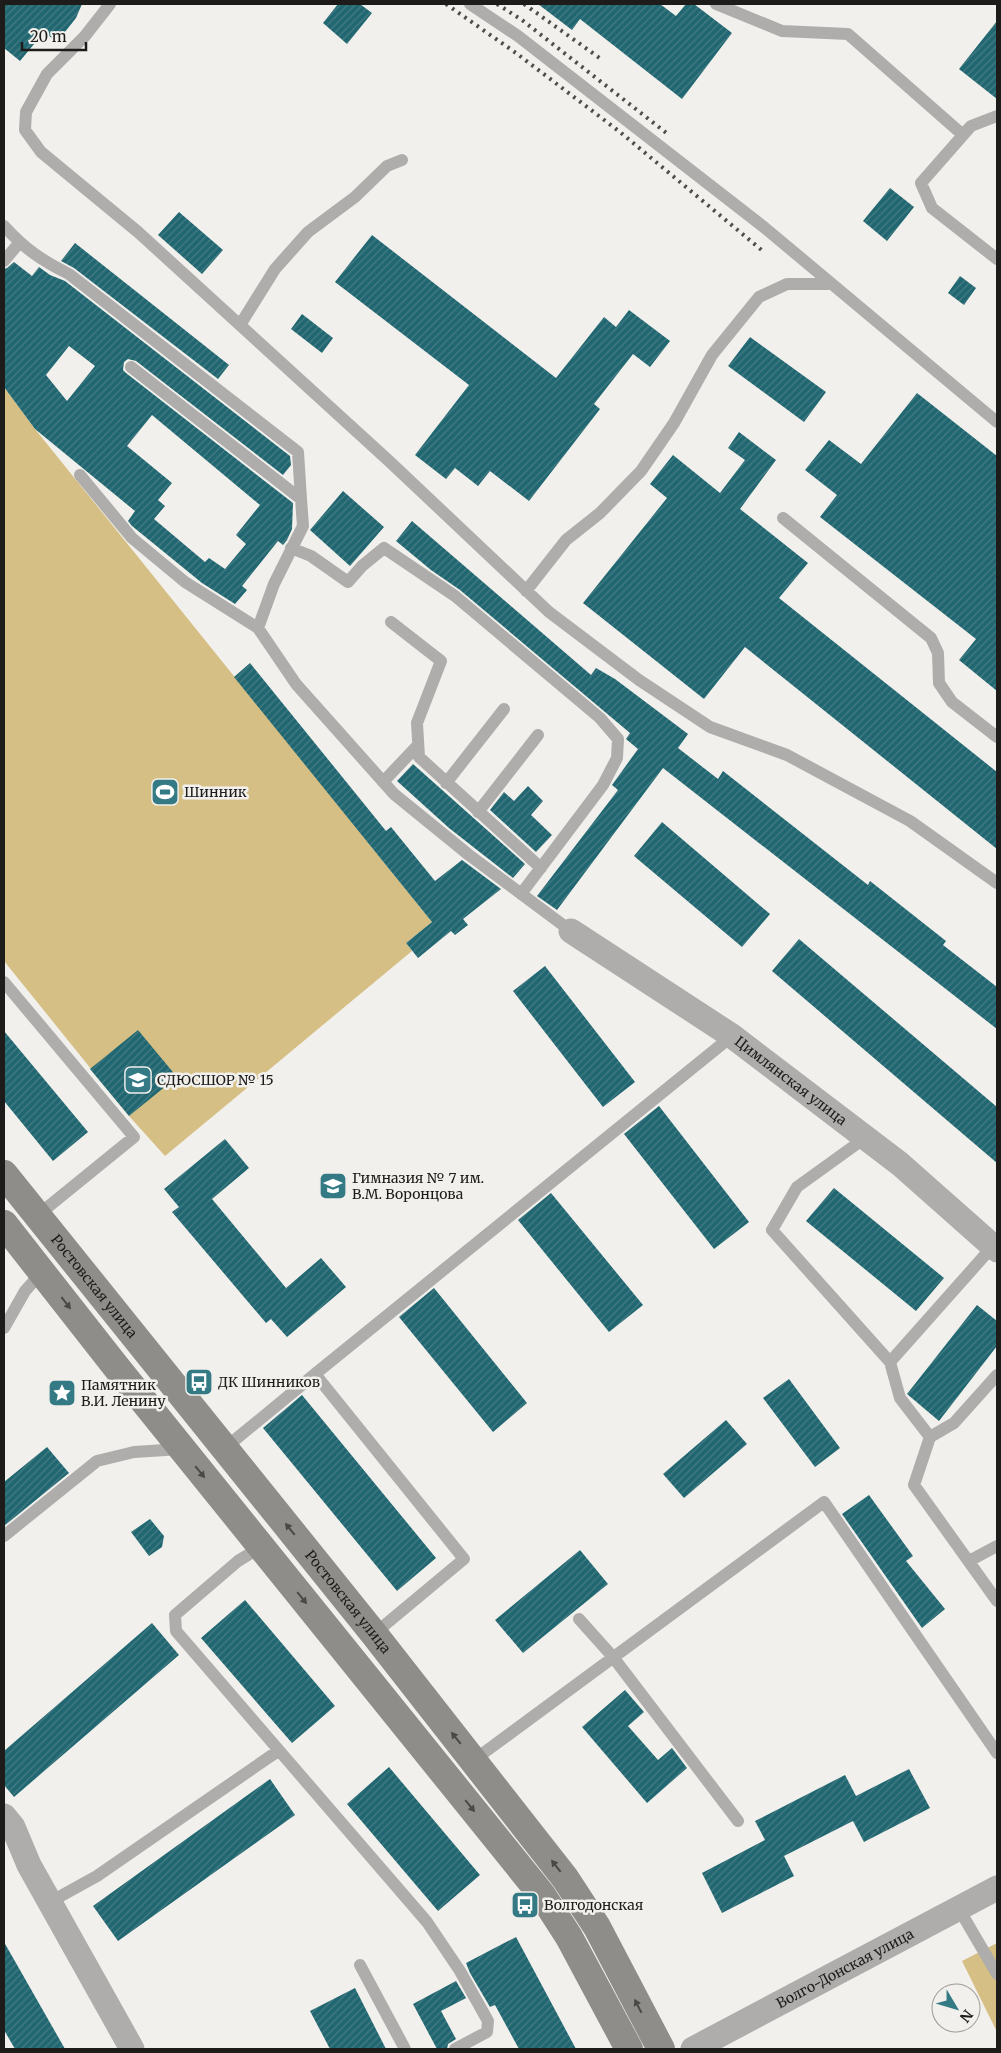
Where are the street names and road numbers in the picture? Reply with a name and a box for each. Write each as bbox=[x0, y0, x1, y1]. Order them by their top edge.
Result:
street label: Цимлянская улица bbox=[731, 1032, 851, 1129]
street label: Ростовская улица bbox=[47, 1231, 142, 1342]
street label: Ростовская улица bbox=[301, 1546, 395, 1658]
street label: Волго-Донская улица bbox=[773, 1925, 917, 2012]

